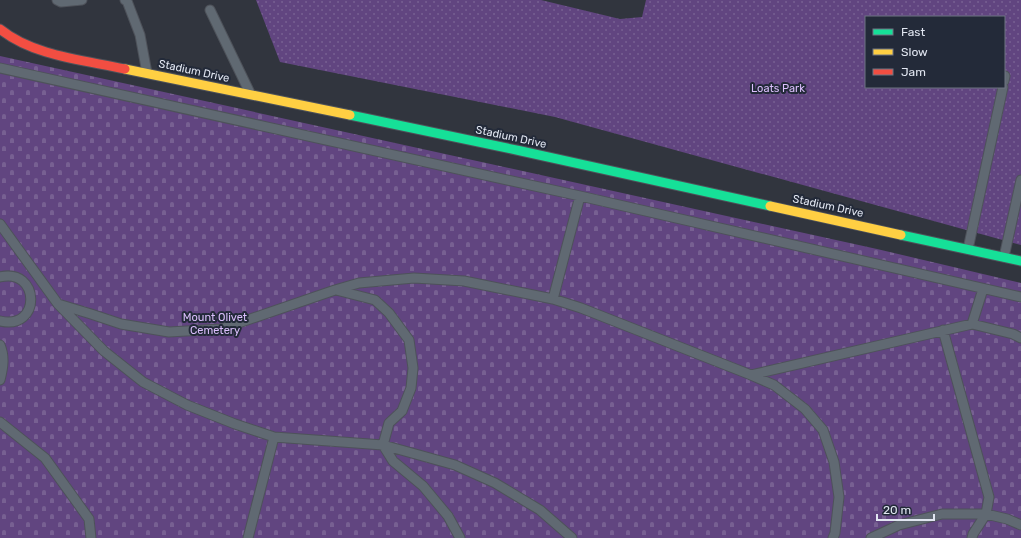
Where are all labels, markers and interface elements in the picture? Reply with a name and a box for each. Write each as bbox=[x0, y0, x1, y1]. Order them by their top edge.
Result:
legend bbox=[865, 16, 1005, 88]
text: Fast bbox=[901, 25, 925, 39]
text: Slow bbox=[901, 45, 928, 59]
street label: Stadium Drive bbox=[157, 57, 231, 85]
text: Jam bbox=[901, 65, 926, 79]
park label: Loats Park bbox=[751, 82, 805, 95]
street label: Stadium Drive bbox=[474, 123, 548, 151]
street label: Stadium Drive bbox=[791, 192, 865, 220]
park label: Mount Olivet Cemetery bbox=[183, 311, 248, 337]
scale bar bbox=[877, 496, 934, 522]
text: 20 m bbox=[883, 503, 911, 517]

